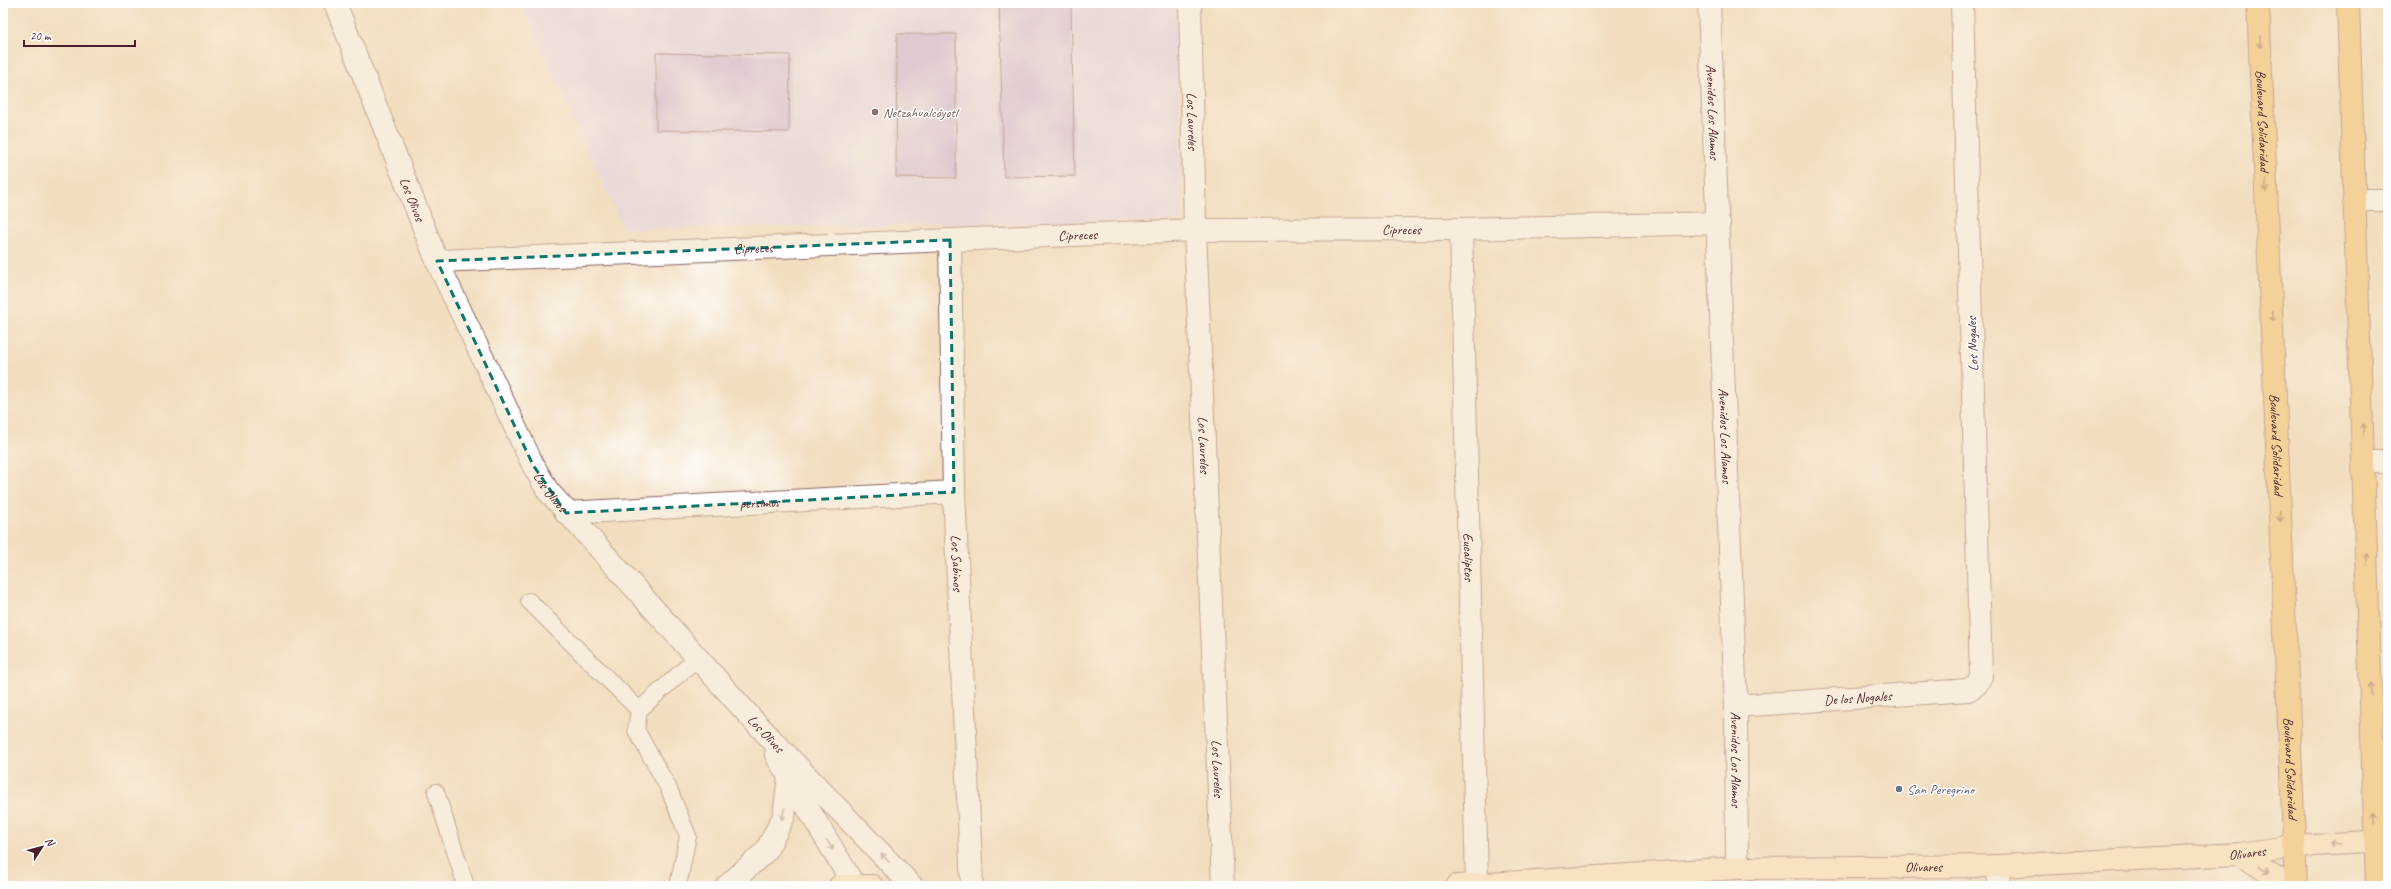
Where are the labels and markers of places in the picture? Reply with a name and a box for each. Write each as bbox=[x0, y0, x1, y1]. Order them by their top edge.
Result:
place label: Netzahualcóyotl bbox=[883, 104, 960, 121]
marker: Netzahualcóyotl bbox=[870, 107, 880, 117]
place label: San Peregrino bbox=[1907, 781, 1976, 798]
marker: San Peregrino bbox=[1894, 784, 1904, 794]

